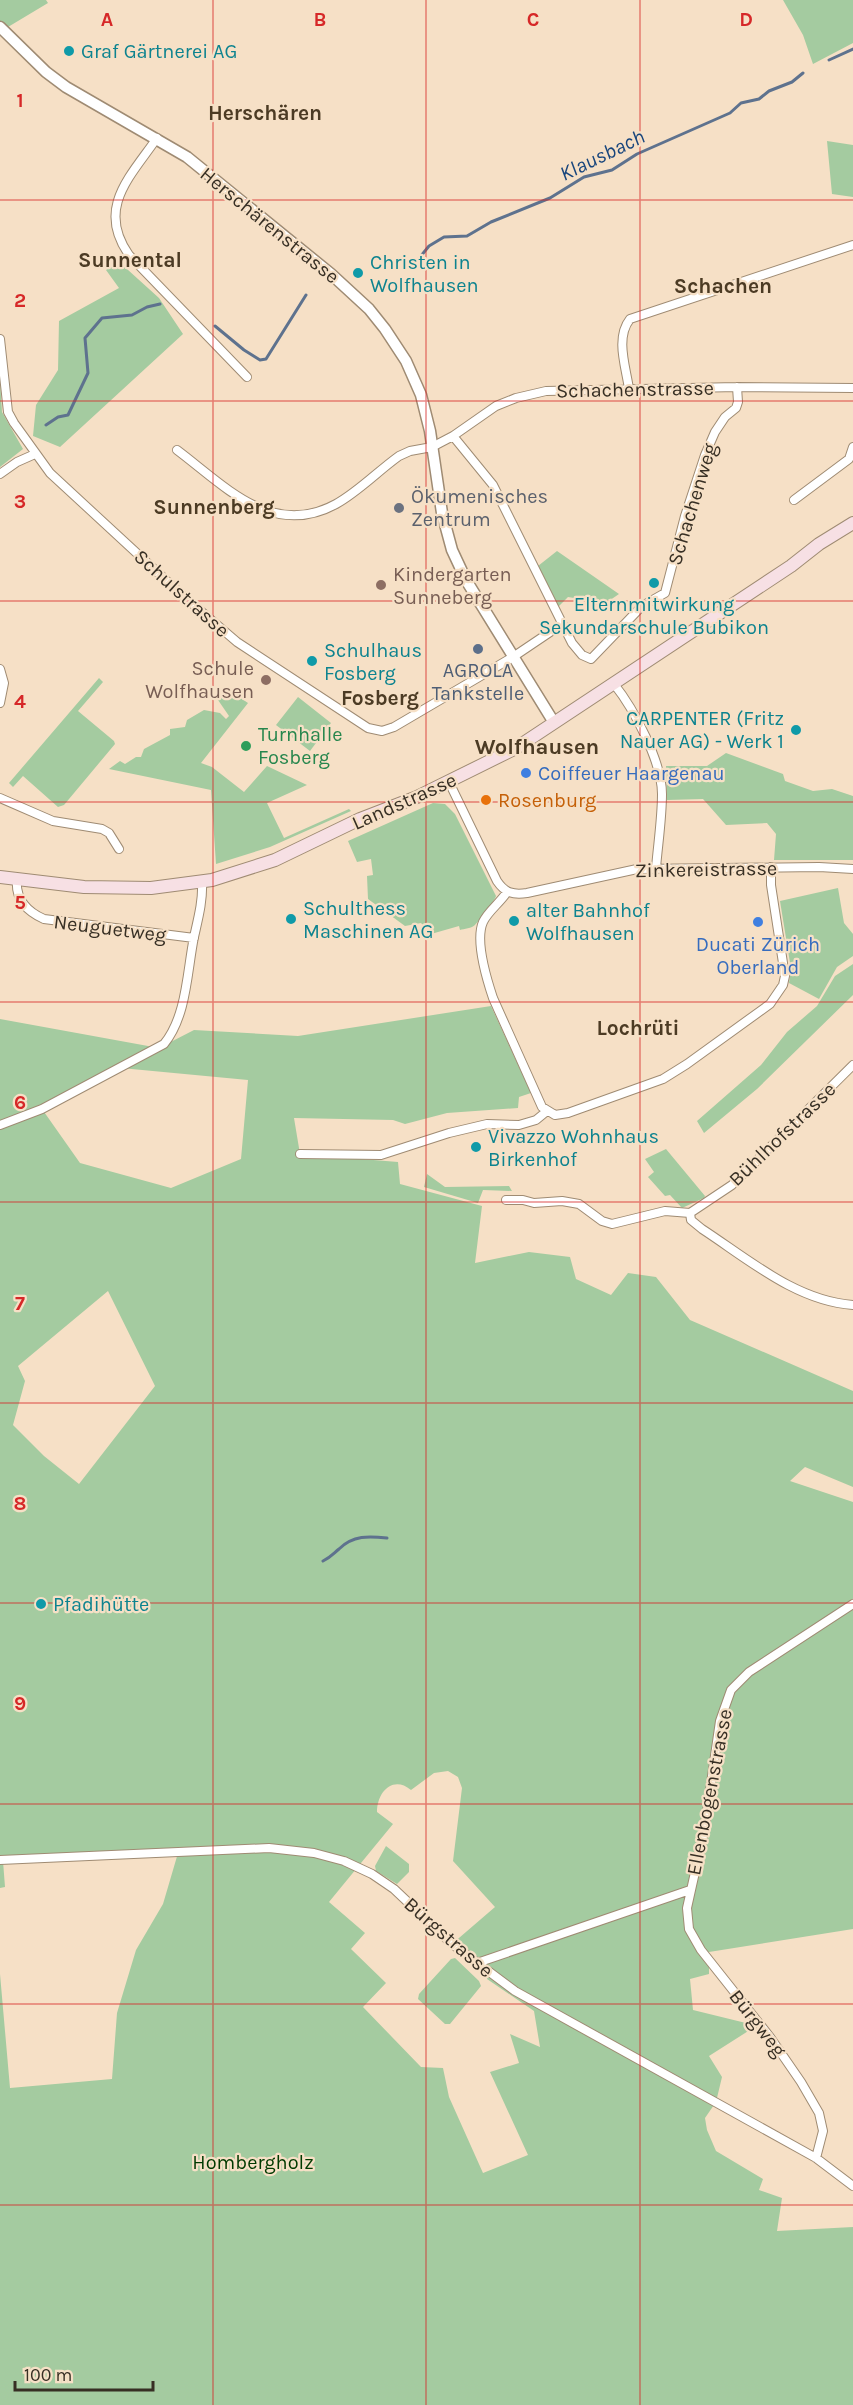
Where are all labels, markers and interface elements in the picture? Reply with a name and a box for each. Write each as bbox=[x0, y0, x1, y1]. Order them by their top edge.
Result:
text: A bbox=[101, 8, 114, 31]
text: B bbox=[314, 8, 326, 31]
text: C bbox=[527, 8, 539, 31]
text: D bbox=[739, 8, 753, 31]
place label: Graf Gärtnerei AG bbox=[81, 40, 237, 63]
marker: Graf Gärtnerei AG bbox=[62, 44, 76, 58]
text: 1 bbox=[16, 89, 24, 112]
district label: Herschären bbox=[208, 101, 322, 125]
water label: Klausbach bbox=[556, 124, 648, 186]
street label: Herschärenstrasse bbox=[196, 162, 344, 288]
district label: Sunnental bbox=[78, 248, 182, 272]
place label: Christen in Wolfhausen bbox=[370, 251, 479, 297]
marker: Christen in Wolfhausen bbox=[351, 266, 365, 280]
district label: Schachen bbox=[674, 274, 772, 298]
text: 2 bbox=[14, 289, 26, 312]
street label: Schachenstrasse bbox=[556, 377, 714, 402]
street label: Schachenweg bbox=[663, 440, 722, 568]
place label: Ökumenisches Zentrum bbox=[411, 485, 548, 531]
text: 3 bbox=[14, 490, 26, 513]
district label: Sunnenberg bbox=[153, 495, 275, 519]
marker: Ökumenisches Zentrum bbox=[392, 501, 406, 515]
street label: Schulstrasse bbox=[129, 545, 234, 642]
place label: Kindergarten Sunneberg bbox=[393, 563, 512, 609]
marker: Elternmitwirkung Sekundarschule Bubikon bbox=[647, 576, 661, 590]
marker: Kindergarten Sunneberg bbox=[374, 578, 388, 592]
place label: Elternmitwirkung Sekundarschule Bubikon bbox=[539, 593, 769, 639]
place label: Schulhaus Fosberg bbox=[324, 639, 422, 685]
marker: AGROLA Tankstelle bbox=[471, 642, 485, 656]
marker: Schulhaus Fosberg bbox=[305, 654, 319, 668]
place label: Schule Wolfhausen bbox=[145, 657, 254, 703]
place label: AGROLA Tankstelle bbox=[432, 659, 524, 705]
marker: Schule Wolfhausen bbox=[259, 673, 273, 687]
district label: Fosberg bbox=[341, 686, 419, 710]
text: 4 bbox=[14, 690, 26, 713]
place label: CARPENTER (Fritz Nauer AG) - Werk 1 bbox=[620, 707, 784, 753]
place label: Turnhalle Fosberg bbox=[258, 723, 343, 769]
marker: CARPENTER (Fritz Nauer AG) - Werk 1 bbox=[789, 723, 803, 737]
district label: Wolfhausen bbox=[475, 734, 599, 760]
marker: Turnhalle Fosberg bbox=[239, 739, 253, 753]
place label: Coiffeuer Haargenau bbox=[538, 762, 725, 785]
marker: Coiffeuer Haargenau bbox=[519, 766, 533, 780]
street label: Landstrasse bbox=[348, 768, 460, 835]
place label: Rosenburg bbox=[498, 789, 596, 812]
marker: Rosenburg bbox=[479, 793, 493, 807]
street label: Zinkereistrasse bbox=[635, 857, 777, 882]
text: 5 bbox=[14, 891, 26, 914]
place label: Schulthess Maschinen AG bbox=[303, 897, 433, 943]
place label: alter Bahnhof Wolfhausen bbox=[526, 899, 650, 945]
street label: Neuguetweg bbox=[52, 910, 168, 947]
marker: Schulthess Maschinen AG bbox=[284, 912, 298, 926]
marker: alter Bahnhof Wolfhausen bbox=[507, 914, 521, 928]
marker: Ducati Zürich Oberland bbox=[751, 915, 765, 929]
place label: Ducati Zürich Oberland bbox=[696, 933, 820, 979]
district label: Lochrüti bbox=[596, 1016, 680, 1040]
street label: Bühlhofstrasse bbox=[724, 1078, 840, 1191]
text: 6 bbox=[14, 1091, 26, 1114]
place label: Vivazzo Wohnhaus Birkenhof bbox=[488, 1125, 659, 1171]
marker: Vivazzo Wohnhaus Birkenhof bbox=[469, 1140, 483, 1154]
text: 7 bbox=[15, 1292, 25, 1315]
text: 8 bbox=[14, 1492, 26, 1515]
place label: Pfadihütte bbox=[53, 1593, 149, 1616]
marker: Pfadihütte bbox=[34, 1597, 48, 1611]
text: 9 bbox=[14, 1692, 26, 1715]
street label: Ellenbogenstrasse bbox=[682, 1707, 737, 1877]
street label: Bürgstrasse bbox=[400, 1893, 498, 1982]
street label: Bürgweg bbox=[724, 1985, 791, 2061]
park label: Hombergholz bbox=[192, 2151, 314, 2174]
scale bar bbox=[15, 2354, 153, 2392]
text: 100 m bbox=[24, 2364, 72, 2386]

